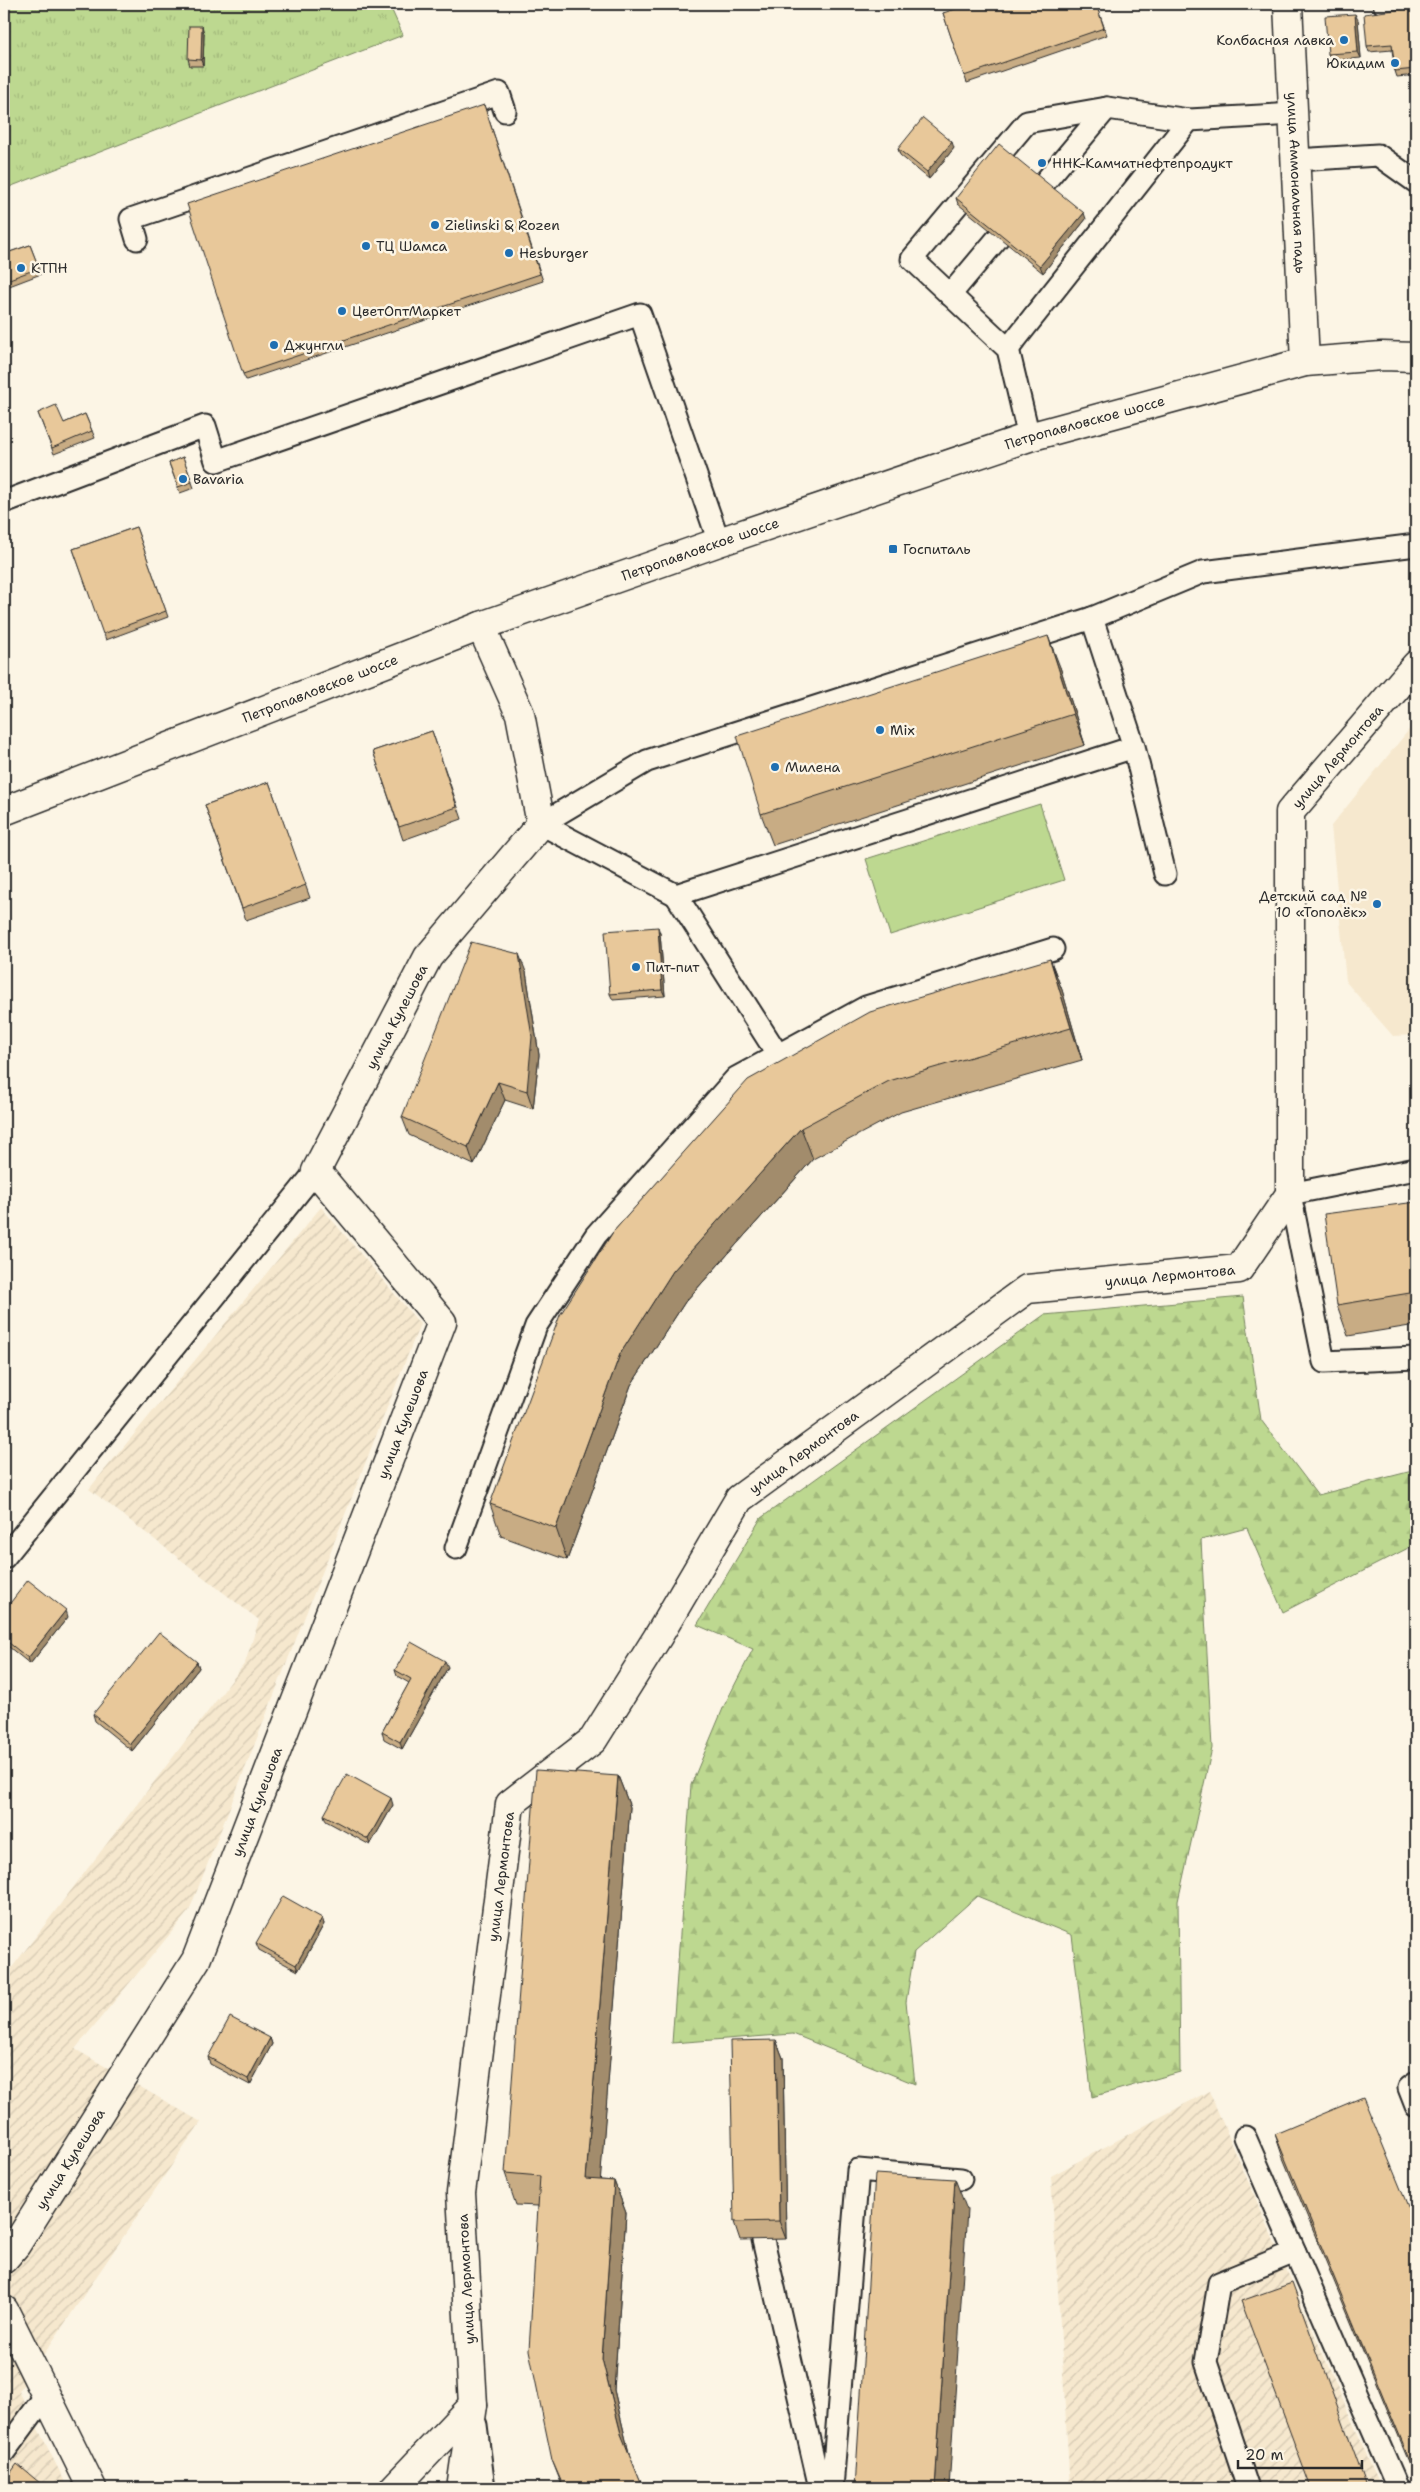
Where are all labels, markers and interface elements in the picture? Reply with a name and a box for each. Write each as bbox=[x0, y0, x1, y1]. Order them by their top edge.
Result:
place label: Колбасная лавка bbox=[1216, 31, 1334, 49]
marker: Колбасная лавка bbox=[1338, 34, 1350, 46]
place label: Юкидим bbox=[1326, 54, 1385, 72]
marker: Юкидим bbox=[1389, 57, 1401, 69]
street label: улица Аммональная падь bbox=[1283, 92, 1310, 274]
place label: ННК-Камчатнефтепродукт bbox=[1052, 154, 1233, 172]
marker: ННК-Камчатнефтепродукт bbox=[1036, 157, 1048, 169]
place label: Zielinski & Rozen bbox=[445, 216, 560, 234]
marker: Zielinski & Rozen bbox=[429, 219, 441, 231]
place label: ТЦ Шамса bbox=[376, 237, 448, 255]
marker: ТЦ Шамса bbox=[360, 240, 372, 252]
place label: Hesburger bbox=[519, 244, 589, 262]
marker: Hesburger bbox=[503, 247, 515, 259]
place label: КТПН bbox=[31, 259, 68, 277]
marker: КТПН bbox=[15, 262, 27, 274]
place label: ЦветОптМаркет bbox=[352, 302, 462, 320]
marker: ЦветОптМаркет bbox=[336, 305, 348, 317]
place label: Джунгли bbox=[284, 336, 344, 354]
marker: Джунгли bbox=[268, 339, 280, 351]
street label: Петропавловское шоссе bbox=[1002, 391, 1167, 454]
place label: Bavaria bbox=[193, 470, 244, 488]
marker: Bavaria bbox=[177, 473, 189, 485]
street label: Петропавловское шоссе bbox=[619, 513, 781, 585]
place label: Госпиталь bbox=[903, 540, 971, 558]
marker: Госпиталь bbox=[887, 543, 899, 555]
street label: Петропавловское шоссе bbox=[240, 650, 400, 727]
street label: улица Лермонтова bbox=[1288, 701, 1387, 812]
place label: Mix bbox=[890, 721, 915, 739]
marker: Mix bbox=[874, 724, 886, 736]
place label: Милена bbox=[785, 758, 841, 776]
marker: Милена bbox=[769, 761, 781, 773]
place label: Детский сад № 10 «Тополёк» bbox=[1259, 887, 1367, 921]
marker: Детский сад № 10 «Тополёк» bbox=[1371, 898, 1383, 910]
place label: Пит-пит bbox=[646, 958, 700, 976]
street label: улица Кулешова bbox=[362, 961, 432, 1072]
marker: Пит-пит bbox=[630, 961, 642, 973]
street label: улица Лермонтова bbox=[1104, 1260, 1236, 1291]
street label: улица Кулешова bbox=[373, 1366, 432, 1481]
street label: улица Лермонтова bbox=[746, 1406, 862, 1498]
street label: улица Кулешова bbox=[228, 1744, 286, 1859]
street label: улица Лермонтова bbox=[484, 1810, 518, 1943]
street label: улица Кулешова bbox=[32, 2105, 109, 2213]
street label: улица Лермонтова bbox=[454, 2213, 478, 2345]
scale bar bbox=[1238, 2437, 1361, 2469]
text: 20 m bbox=[1245, 2445, 1284, 2465]

